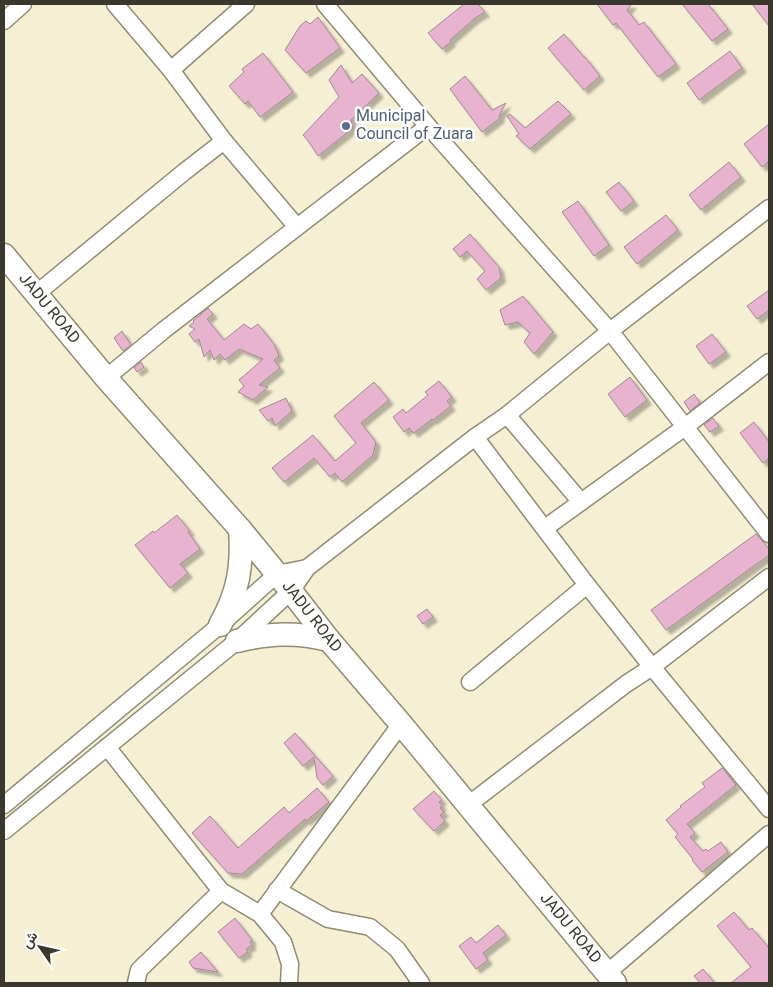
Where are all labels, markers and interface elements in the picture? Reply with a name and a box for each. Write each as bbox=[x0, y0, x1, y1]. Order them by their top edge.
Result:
place label: Municipal Council of Zuara bbox=[356, 105, 473, 148]
marker: Municipal Council of Zuara bbox=[340, 120, 352, 132]
street label: JADU ROAD bbox=[12, 268, 86, 350]
street label: JADU ROAD bbox=[275, 575, 348, 659]
street label: JADU ROAD bbox=[533, 888, 607, 970]
north arrow bbox=[15, 922, 65, 972]
text: ش bbox=[17, 928, 45, 954]

